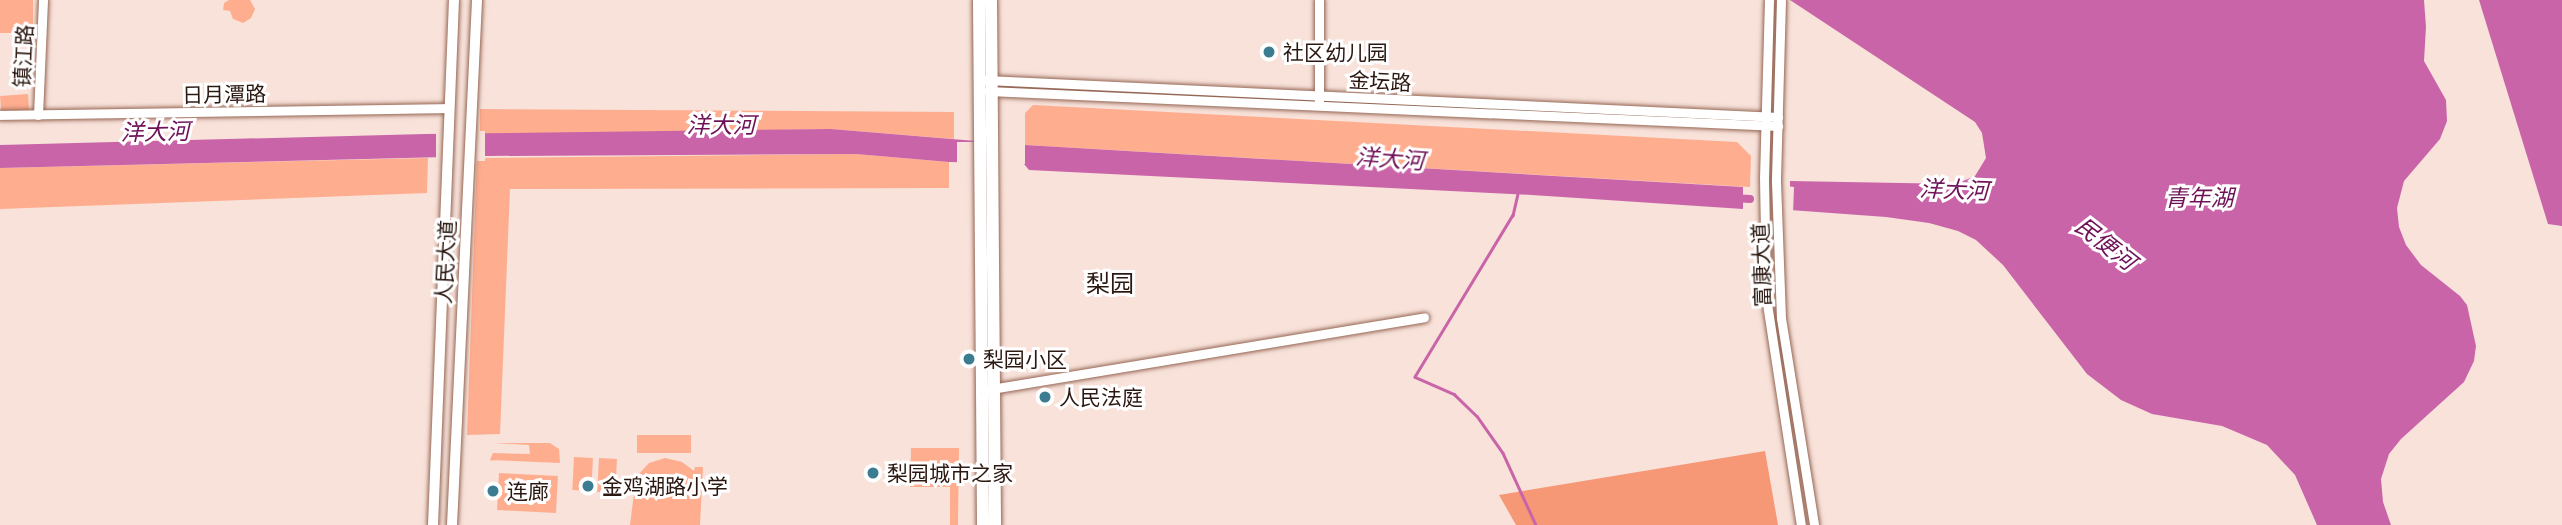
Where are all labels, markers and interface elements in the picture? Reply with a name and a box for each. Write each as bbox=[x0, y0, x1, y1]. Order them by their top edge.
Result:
street label: 镇江路 bbox=[9, 24, 37, 88]
place label: 社区幼儿园 bbox=[1283, 39, 1388, 65]
marker: 社区幼儿园 bbox=[1261, 44, 1277, 60]
street label: 金坛路 bbox=[1348, 67, 1412, 95]
street label: 日月潭路 bbox=[182, 81, 266, 107]
water label: 洋大河 bbox=[687, 110, 755, 138]
water label: 洋大河 bbox=[120, 117, 190, 145]
water label: 洋大河 bbox=[1355, 142, 1425, 174]
water label: 洋大河 bbox=[1919, 174, 1989, 204]
water label: 青年湖 bbox=[2165, 183, 2233, 211]
water label: 民便河 bbox=[2070, 211, 2142, 275]
street label: 人民大道 bbox=[430, 219, 460, 305]
street label: 富康大道 bbox=[1747, 223, 1775, 307]
district label: 梨园 bbox=[1086, 270, 1134, 298]
place label: 梨园小区 bbox=[983, 346, 1067, 372]
marker: 梨园小区 bbox=[961, 351, 977, 367]
place label: 人民法庭 bbox=[1059, 384, 1143, 410]
marker: 人民法庭 bbox=[1037, 389, 1053, 405]
place label: 梨园城市之家 bbox=[887, 460, 1013, 486]
marker: 梨园城市之家 bbox=[865, 465, 881, 481]
place label: 金鸡湖路小学 bbox=[602, 473, 728, 499]
place label: 连廊 bbox=[507, 478, 549, 504]
marker: 金鸡湖路小学 bbox=[580, 478, 596, 494]
marker: 连廊 bbox=[485, 483, 501, 499]

